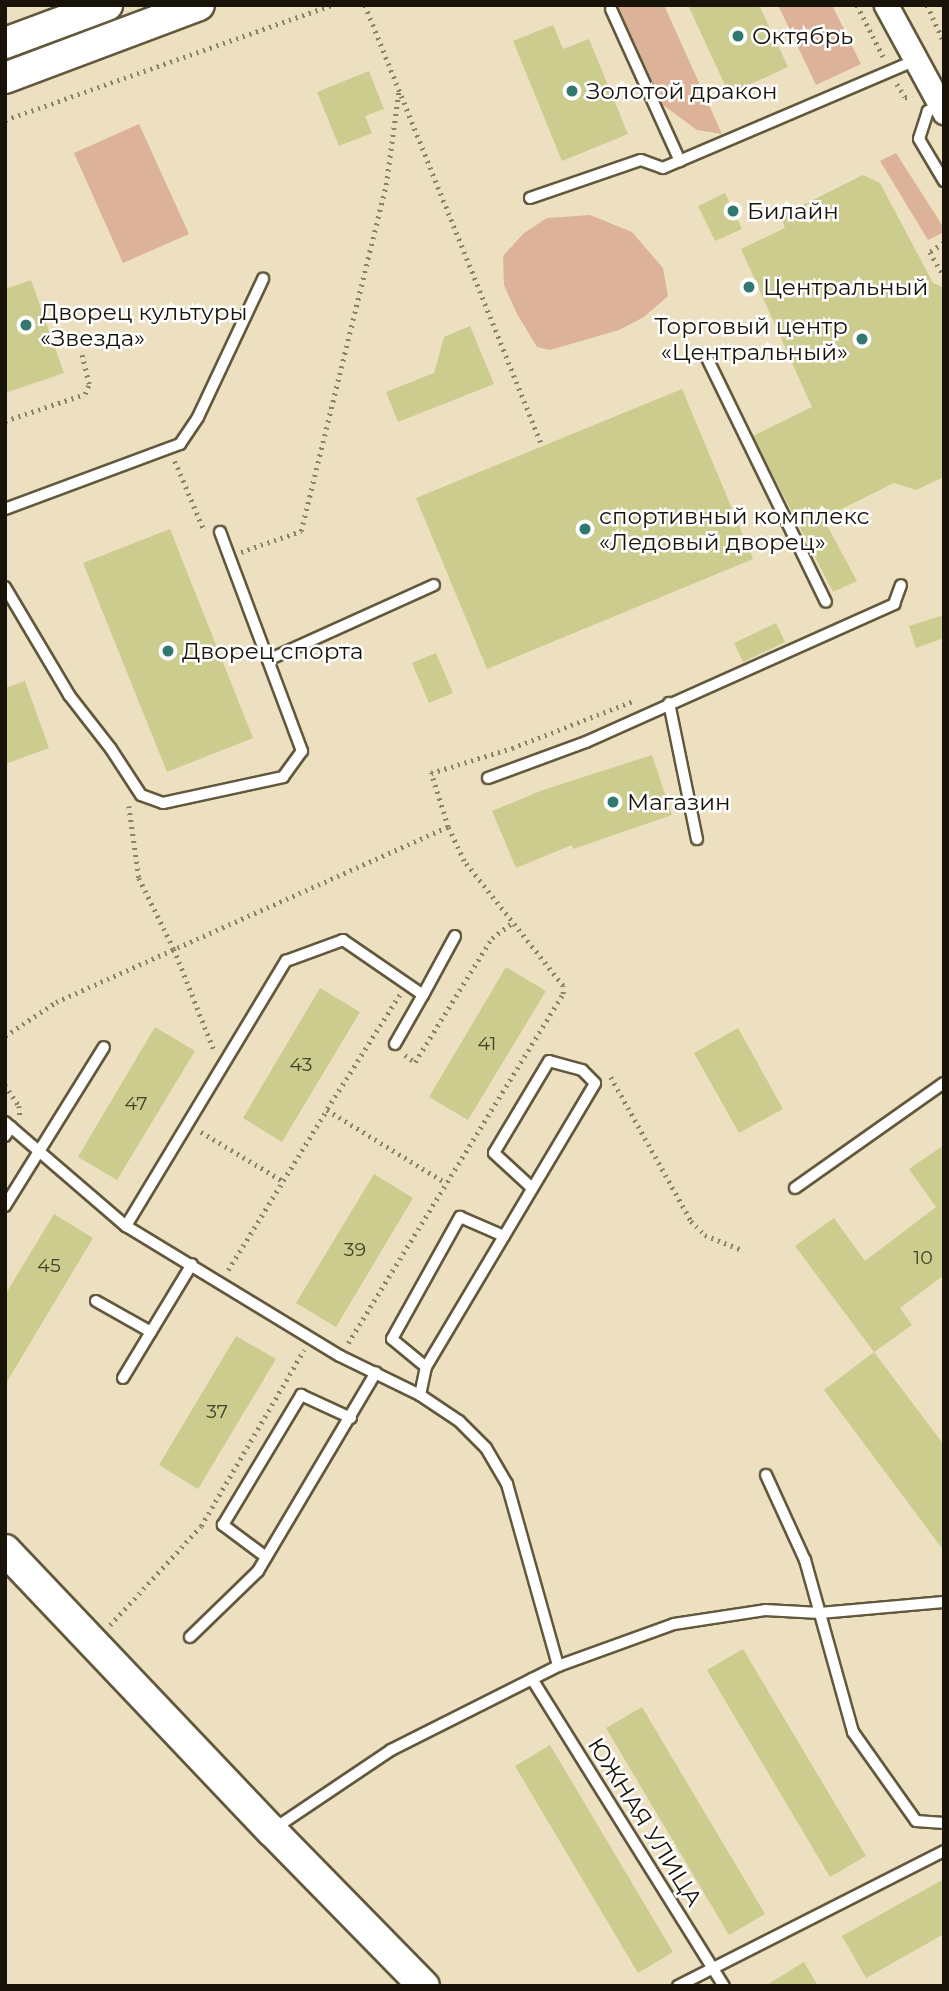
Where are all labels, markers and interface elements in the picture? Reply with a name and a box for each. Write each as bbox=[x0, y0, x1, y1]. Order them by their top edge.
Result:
place label: Октябрь bbox=[752, 22, 853, 50]
marker: Октябрь bbox=[730, 28, 746, 44]
place label: Золотой дракон bbox=[586, 77, 778, 105]
marker: Золотой дракон bbox=[564, 83, 580, 99]
place label: Билайн bbox=[747, 197, 839, 225]
marker: Билайн bbox=[725, 203, 741, 219]
place label: Центральный bbox=[763, 273, 928, 301]
marker: Центральный bbox=[741, 279, 757, 295]
place label: Дворец культуры «Звезда» bbox=[40, 298, 248, 352]
place label: Торговый центр «Центральный» bbox=[654, 312, 848, 366]
marker: Дворец культуры «Звезда» bbox=[18, 317, 34, 333]
marker: Торговый центр «Центральный» bbox=[854, 331, 870, 347]
place label: спортивный комплекс «Ледовый дворец» bbox=[599, 502, 869, 556]
marker: спортивный комплекс «Ледовый дворец» bbox=[577, 521, 593, 537]
place label: Дворец спорта bbox=[182, 637, 363, 665]
marker: Дворец спорта bbox=[160, 643, 176, 659]
place label: Магазин bbox=[627, 788, 731, 816]
marker: Магазин bbox=[605, 794, 621, 810]
house number: 41 bbox=[478, 1033, 496, 1055]
house number: 43 bbox=[290, 1054, 312, 1076]
house number: 47 bbox=[125, 1093, 147, 1115]
house number: 39 bbox=[344, 1239, 366, 1261]
house number: 10 bbox=[913, 1247, 933, 1269]
house number: 45 bbox=[37, 1255, 61, 1277]
house number: 37 bbox=[206, 1401, 228, 1423]
street label: ЮЖНАЯ УЛИЦА bbox=[582, 1733, 708, 1911]

